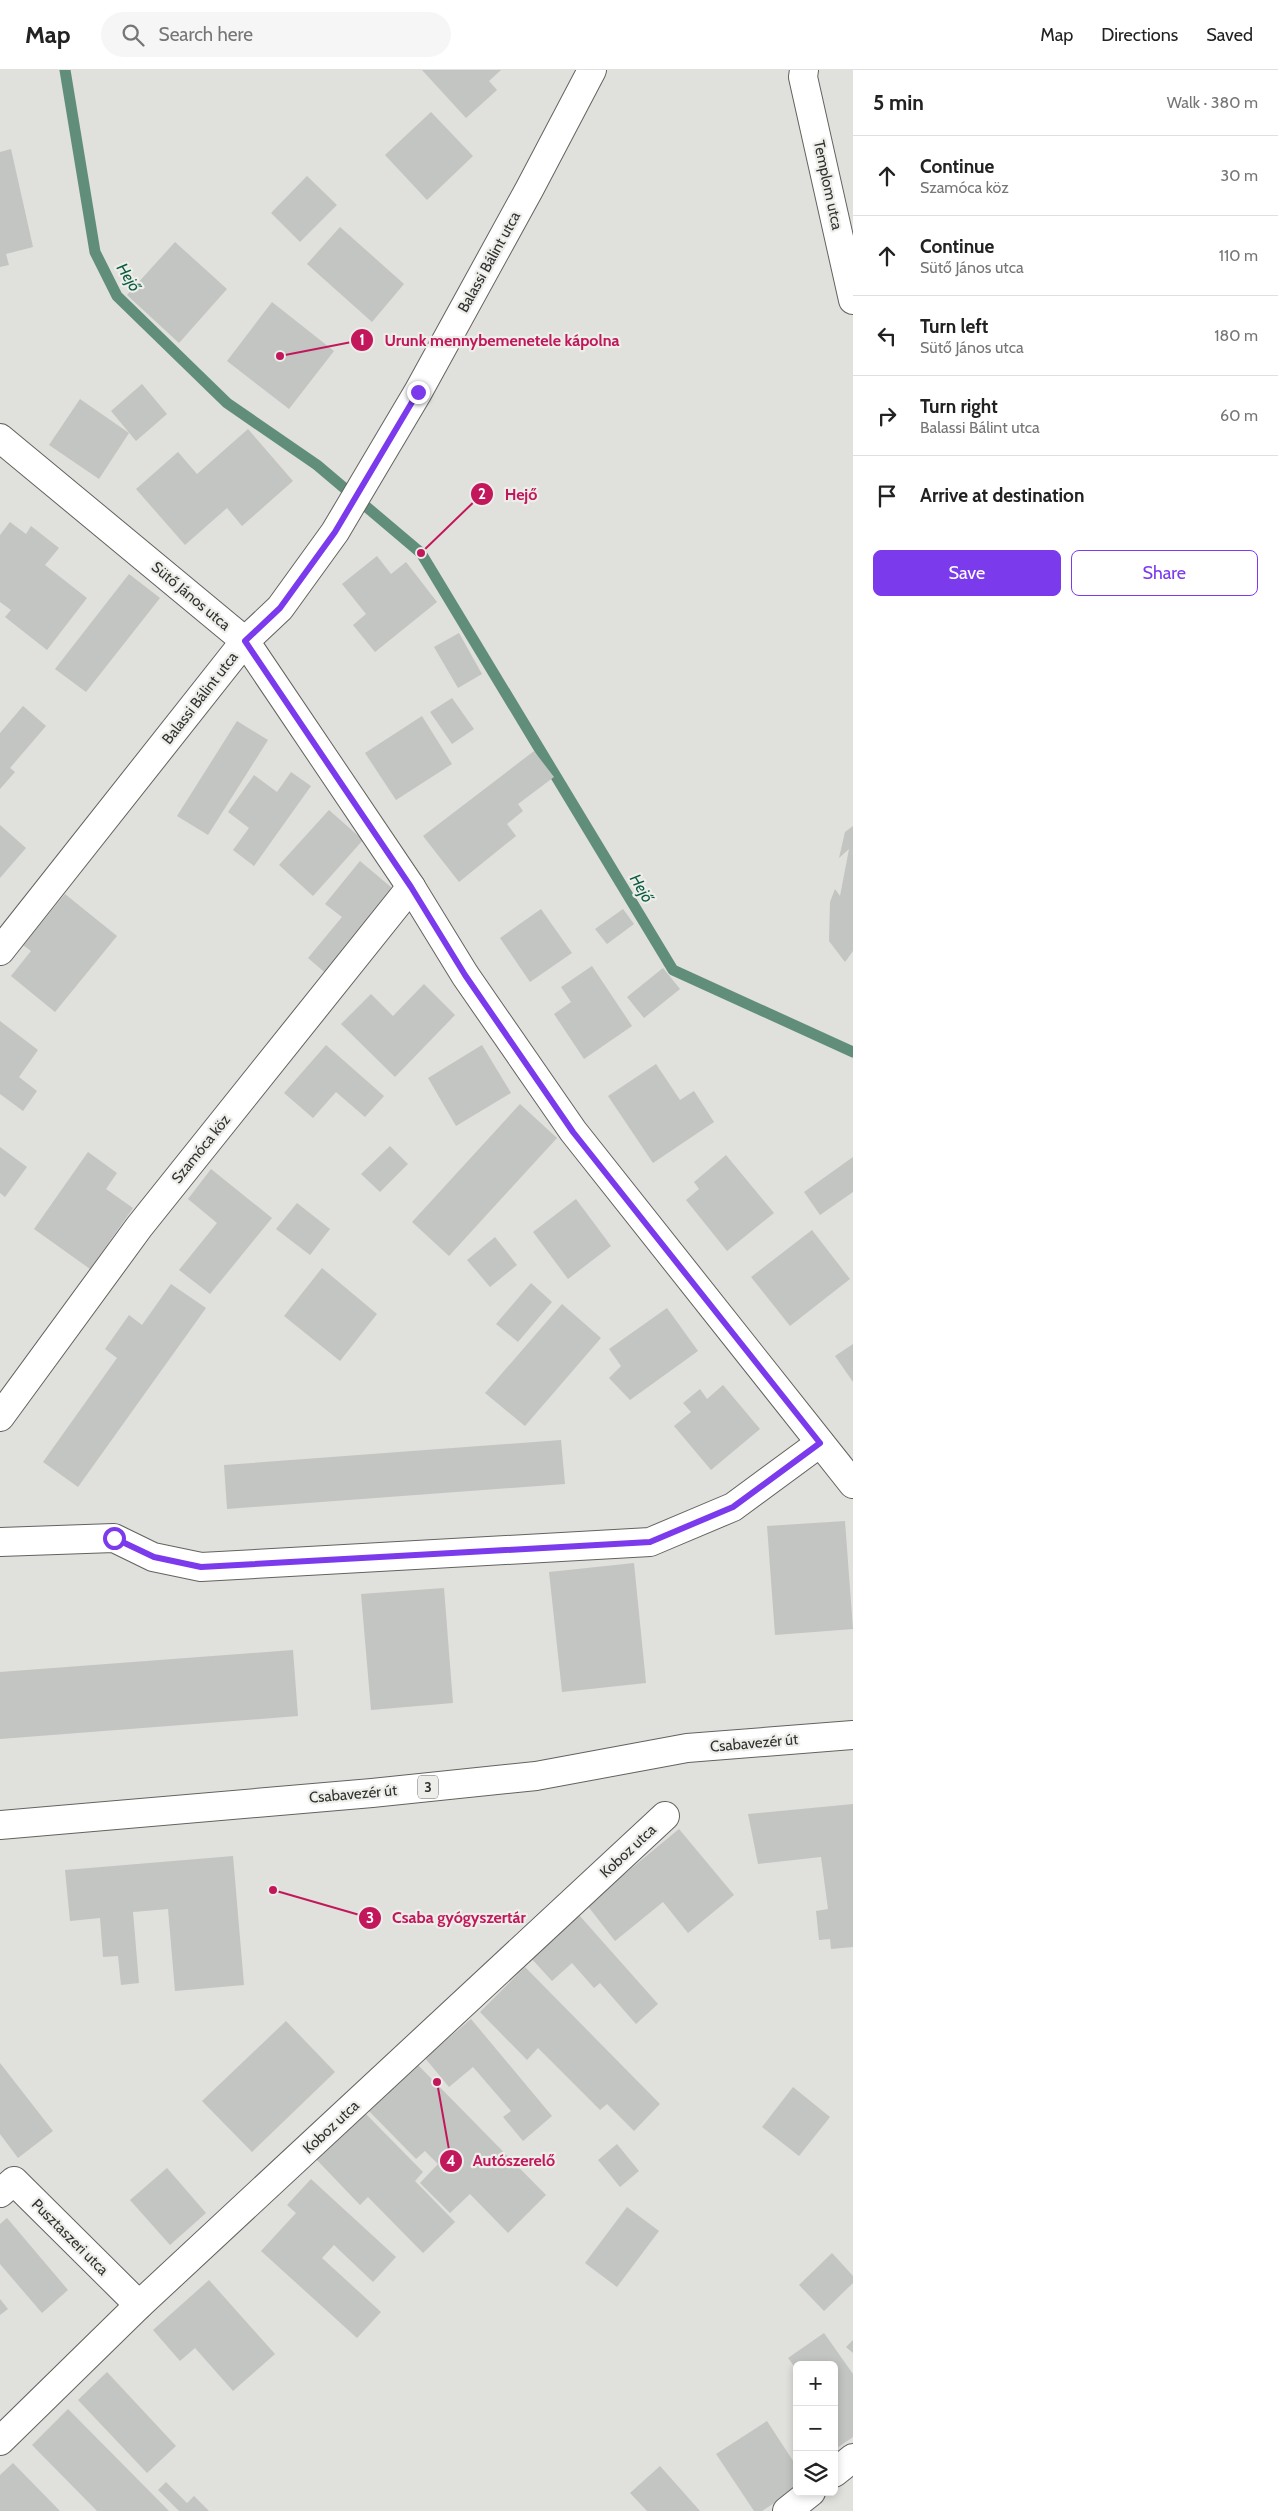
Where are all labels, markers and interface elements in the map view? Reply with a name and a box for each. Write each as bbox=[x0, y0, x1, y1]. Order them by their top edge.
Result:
search box bbox=[101, 12, 451, 57]
text: Map bbox=[25, 20, 71, 49]
icon: search bbox=[119, 21, 147, 49]
text: Search here bbox=[159, 23, 253, 46]
text: Map bbox=[1040, 24, 1073, 46]
text: Directions bbox=[1101, 24, 1178, 46]
text: Saved bbox=[1206, 24, 1253, 46]
text: 5 min bbox=[873, 90, 924, 115]
text: Walk · 380 m bbox=[1167, 93, 1258, 112]
street label: Templom utca bbox=[810, 139, 846, 232]
text: Continue bbox=[920, 155, 994, 178]
icon: ahead bbox=[873, 162, 901, 190]
text: 30 m bbox=[1221, 166, 1258, 185]
text: Szamóca köz bbox=[920, 178, 1009, 197]
street label: Balassi Bálint utca bbox=[454, 208, 524, 315]
text: Continue bbox=[920, 235, 994, 258]
icon: ahead bbox=[873, 242, 901, 270]
text: 110 m bbox=[1219, 246, 1258, 265]
text: Sütő János utca bbox=[920, 258, 1024, 277]
water label: Hejő bbox=[113, 260, 145, 296]
text: Turn left bbox=[920, 315, 988, 338]
icon: left bbox=[873, 322, 901, 350]
callout: Urunk mennybemenetele kápolna bbox=[349, 325, 629, 356]
text: 180 m bbox=[1214, 326, 1258, 345]
text: 1 bbox=[359, 331, 365, 349]
text: Urunk mennybemenetele kápolna bbox=[385, 331, 619, 350]
text: Sütő János utca bbox=[920, 338, 1024, 357]
route end bbox=[407, 381, 430, 404]
text: Turn right bbox=[920, 395, 998, 418]
icon: right bbox=[873, 402, 901, 430]
text: 60 m bbox=[1220, 406, 1258, 425]
text: Balassi Bálint utca bbox=[920, 418, 1040, 437]
callout: Hejő bbox=[470, 479, 548, 510]
icon: arrive bbox=[873, 482, 901, 510]
text: Arrive at destination bbox=[920, 484, 1084, 507]
text: 2 bbox=[478, 485, 486, 503]
text: Hejő bbox=[505, 485, 537, 504]
button: Save bbox=[873, 550, 1061, 596]
button: Share bbox=[1071, 550, 1258, 596]
street label: Sütő János utca bbox=[148, 558, 235, 635]
street label: Balassi Bálint utca bbox=[158, 648, 242, 748]
water label: Hejő bbox=[626, 871, 658, 907]
street label: Szamóca köz bbox=[168, 1111, 234, 1187]
route start bbox=[103, 1527, 126, 1550]
street label: Csabavezér út bbox=[709, 1730, 799, 1756]
road number: 3 bbox=[418, 1775, 438, 1798]
street label: Csabavezér út bbox=[308, 1781, 398, 1807]
street label: Koboz utca bbox=[596, 1820, 660, 1881]
callout: Csaba gyógyszertár bbox=[357, 1902, 536, 1933]
text: Csaba gyógyszertár bbox=[392, 1908, 527, 1927]
text: 3 bbox=[366, 1909, 374, 1927]
street label: Koboz utca bbox=[299, 2096, 363, 2157]
callout: Autószerelő bbox=[438, 2145, 565, 2176]
text: Autószerelő bbox=[473, 2151, 555, 2170]
text: 4 bbox=[446, 2152, 456, 2170]
street label: Pusztaszeri utca bbox=[28, 2195, 113, 2280]
map controls bbox=[793, 2361, 838, 2496]
button: + bbox=[793, 2361, 838, 2406]
button: − bbox=[793, 2406, 838, 2451]
button: layers bbox=[793, 2451, 838, 2496]

